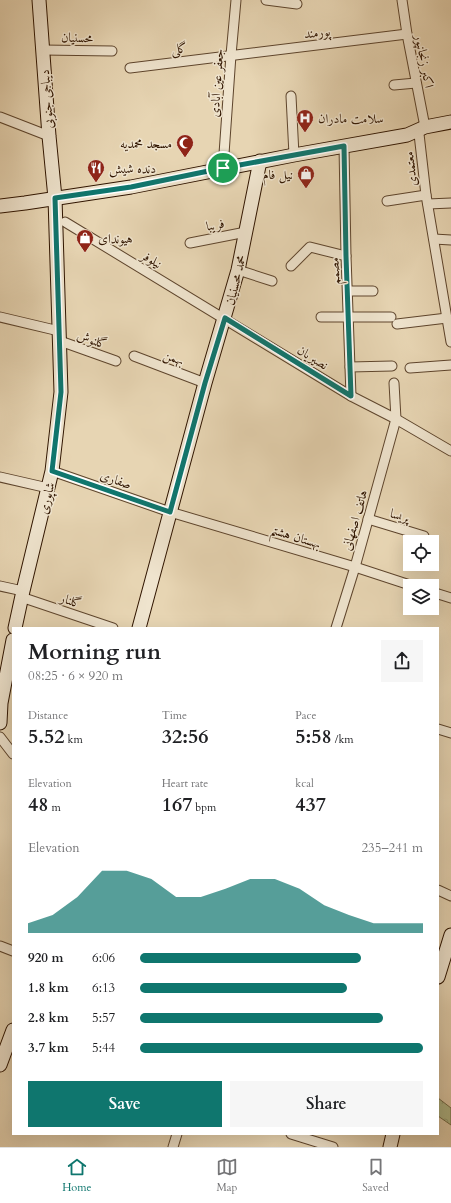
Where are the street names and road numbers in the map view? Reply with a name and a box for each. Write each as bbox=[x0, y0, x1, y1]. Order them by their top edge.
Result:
street label: پورمند bbox=[303, 22, 332, 44]
street label: محسنیان bbox=[61, 29, 93, 47]
street label: اکبر زنجانپور bbox=[410, 31, 438, 90]
street label: گلی bbox=[170, 39, 188, 60]
street label: جعفر عین آبادی bbox=[206, 48, 228, 118]
street label: دیباجی جنوبی bbox=[36, 69, 58, 129]
street label: معتمدی bbox=[400, 150, 422, 187]
street label: فریبا bbox=[204, 214, 226, 236]
street label: نیلوفر bbox=[136, 246, 165, 273]
street label: محمد محسنیان bbox=[221, 253, 251, 307]
street label: مصمم bbox=[326, 257, 347, 285]
street label: گلنوش bbox=[74, 326, 109, 353]
street label: نصیریان bbox=[294, 341, 331, 374]
street label: بهمن bbox=[161, 346, 187, 370]
street label: صفاری bbox=[98, 466, 134, 494]
street label: شاپوری bbox=[34, 480, 60, 516]
street label: هاتف اصفهانی bbox=[338, 488, 372, 553]
street label: پریسا bbox=[388, 505, 413, 528]
street label: بهستان هشتم bbox=[267, 521, 323, 557]
street label: گلنار bbox=[56, 588, 84, 613]

